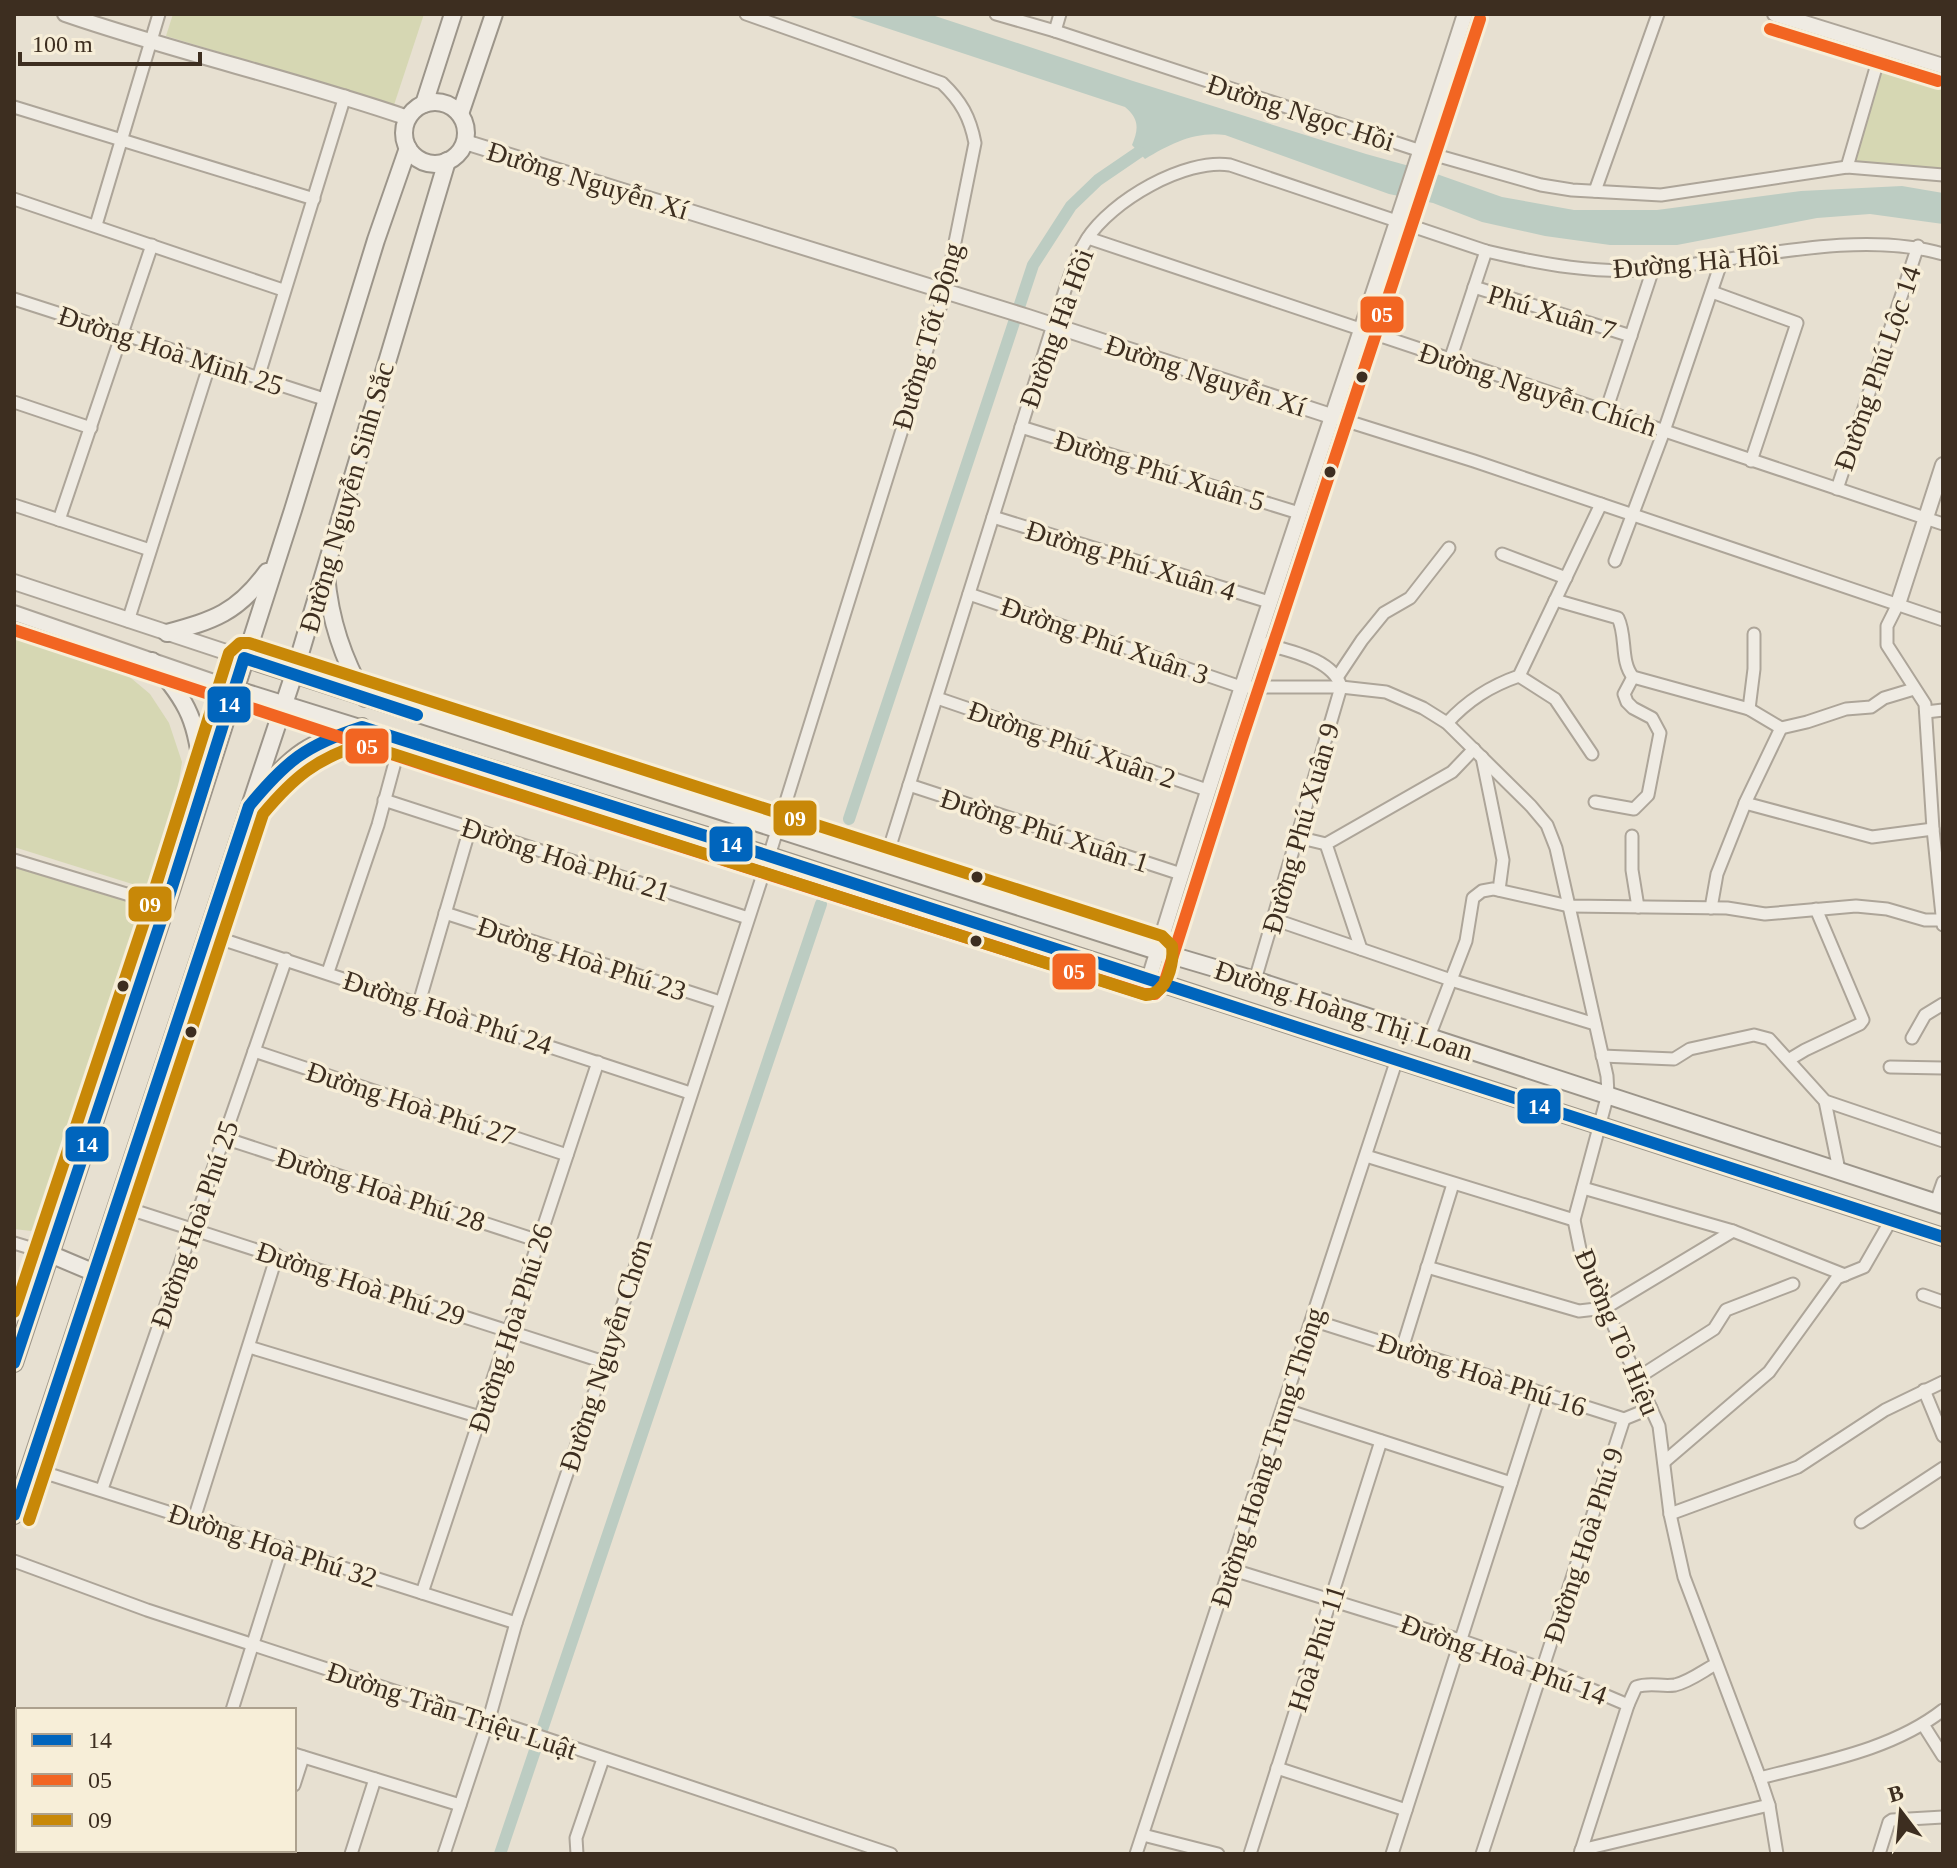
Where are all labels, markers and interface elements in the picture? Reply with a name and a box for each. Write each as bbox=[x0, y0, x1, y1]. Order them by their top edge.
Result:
scale bar bbox=[20, 16, 200, 66]
text: 100 m bbox=[32, 31, 93, 57]
street label: Đường Ngọc Hồi bbox=[1203, 68, 1398, 157]
street label: Đường Nguyễn Xí bbox=[483, 135, 692, 226]
street label: Đường Tốt Động bbox=[886, 239, 969, 433]
street label: Đường Hà Hồi bbox=[1612, 239, 1781, 284]
street label: Đường Hà Hồi bbox=[1013, 244, 1100, 412]
street label: Đường Phú Lộc 14 bbox=[1828, 262, 1927, 475]
street label: Phú Xuân 7 bbox=[1484, 278, 1620, 347]
line badge: 05 bbox=[1359, 295, 1405, 334]
street label: Đường Hoà Minh 25 bbox=[55, 299, 287, 401]
text: 05 bbox=[1371, 302, 1393, 327]
street label: Đường Nguyễn Xí bbox=[1102, 328, 1310, 423]
street label: Đường Nguyễn Chích bbox=[1415, 336, 1660, 442]
street label: Đường Nguyễn Sinh Sắc bbox=[293, 358, 400, 636]
unlabelled marker bbox=[1354, 369, 1370, 385]
street label: Đường Phú Xuân 5 bbox=[1051, 424, 1268, 517]
unlabelled marker bbox=[1322, 464, 1338, 480]
street label: Đường Phú Xuân 4 bbox=[1022, 514, 1239, 607]
street label: Đường Phú Xuân 3 bbox=[997, 590, 1213, 691]
line badge: 14 bbox=[206, 685, 252, 724]
text: 14 bbox=[218, 692, 240, 717]
street label: Đường Phú Xuân 2 bbox=[964, 694, 1180, 795]
street label: Đường Phú Xuân 9 bbox=[1256, 719, 1345, 937]
line badge: 05 bbox=[344, 727, 390, 765]
text: 05 bbox=[356, 734, 378, 759]
street label: Đường Phú Xuân 1 bbox=[937, 782, 1153, 879]
line badge: 09 bbox=[772, 799, 818, 837]
text: 09 bbox=[784, 806, 806, 831]
street label: Đường Hoà Phú 21 bbox=[458, 811, 674, 908]
line badge: 14 bbox=[708, 825, 754, 863]
text: 14 bbox=[720, 832, 742, 857]
unlabelled marker bbox=[969, 869, 985, 885]
line badge: 09 bbox=[127, 885, 173, 923]
text: 09 bbox=[139, 892, 161, 917]
street label: Đường Hoà Phú 23 bbox=[474, 910, 690, 1007]
unlabelled marker bbox=[968, 933, 984, 949]
line badge: 05 bbox=[1051, 952, 1097, 991]
street label: Đường Hoàng Thị Loan bbox=[1211, 954, 1477, 1067]
text: 05 bbox=[1063, 959, 1085, 984]
street label: Đường Hoà Phú 24 bbox=[340, 964, 556, 1061]
unlabelled marker bbox=[115, 978, 131, 994]
unlabelled marker bbox=[183, 1024, 199, 1040]
street label: Đường Hoà Phú 27 bbox=[303, 1055, 519, 1152]
line badge: 14 bbox=[1516, 1087, 1562, 1125]
text: 14 bbox=[1528, 1094, 1550, 1119]
street label: Đường Hoà Phú 25 bbox=[144, 1116, 245, 1332]
line badge: 14 bbox=[64, 1125, 110, 1163]
text: 14 bbox=[76, 1132, 98, 1157]
street label: Đường Hoà Phú 28 bbox=[273, 1141, 489, 1238]
street label: Đường Hoà Phú 26 bbox=[462, 1220, 559, 1436]
street label: Đường Hoà Phú 29 bbox=[253, 1235, 469, 1332]
street label: Đường Nguyễn Chơn bbox=[553, 1235, 658, 1475]
street label: Đường Tô Hiệu bbox=[1569, 1245, 1666, 1420]
street label: Đường Hoàng Trung Thông bbox=[1204, 1303, 1331, 1611]
street label: Đường Hoà Phú 16 bbox=[1374, 1326, 1590, 1423]
street label: Đường Hoà Phú 9 bbox=[1537, 1444, 1630, 1647]
street label: Đường Hoà Phú 32 bbox=[165, 1497, 381, 1594]
street label: Hoà Phú 11 bbox=[1281, 1581, 1351, 1715]
street label: Đường Hoà Phú 14 bbox=[1396, 1608, 1611, 1711]
street label: Đường Trần Triệu Luật bbox=[323, 1655, 581, 1766]
legend bbox=[16, 1708, 296, 1852]
text: 14 bbox=[88, 1727, 112, 1753]
text: 05 bbox=[88, 1767, 112, 1793]
north arrow bbox=[1861, 1772, 1941, 1852]
text: B bbox=[1885, 1779, 1906, 1807]
text: 09 bbox=[88, 1807, 112, 1833]

